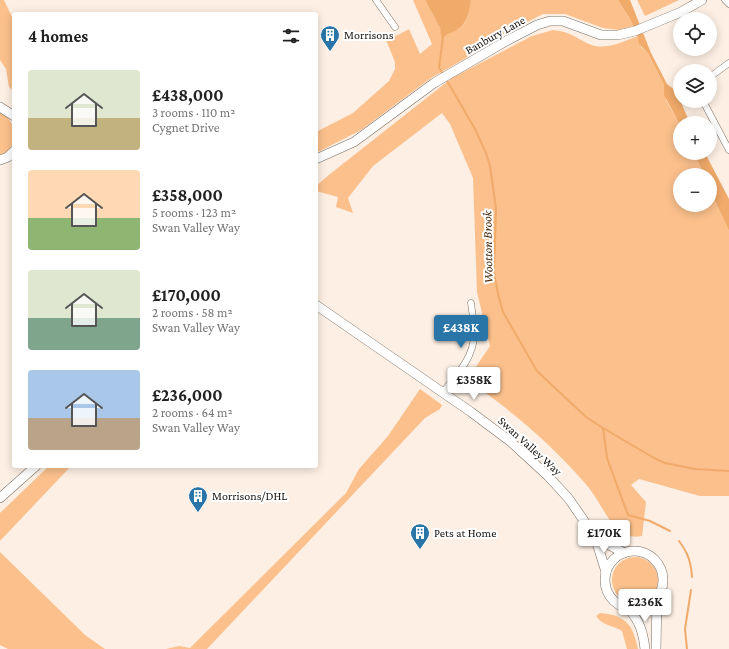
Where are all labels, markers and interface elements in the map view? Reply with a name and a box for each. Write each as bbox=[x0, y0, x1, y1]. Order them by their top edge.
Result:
map controls bbox=[673, 12, 717, 212]
button: locate bbox=[673, 12, 717, 56]
street label: Banbury Lane bbox=[463, 13, 527, 57]
building icon: Morrisons bbox=[319, 24, 341, 52]
icon: filters bbox=[280, 25, 302, 47]
text: 4 homes bbox=[28, 27, 88, 46]
place label: Morrisons bbox=[344, 28, 394, 42]
button: layers bbox=[673, 64, 717, 108]
icon: home bbox=[60, 86, 108, 134]
text: £438,000 bbox=[152, 86, 224, 105]
text: 3 rooms · 110 m² bbox=[152, 105, 235, 120]
button: + bbox=[673, 116, 717, 160]
text: Cygnet Drive bbox=[152, 120, 220, 135]
button: − bbox=[673, 168, 717, 212]
icon: home bbox=[60, 186, 108, 234]
text: £358,000 bbox=[152, 186, 223, 205]
text: 5 rooms · 123 m² bbox=[152, 205, 236, 220]
water label: Wootton Brook bbox=[479, 209, 496, 284]
text: Swan Valley Way bbox=[152, 220, 240, 235]
icon: home bbox=[60, 286, 108, 334]
text: £170,000 bbox=[152, 286, 221, 305]
text: 2 rooms · 58 m² bbox=[152, 305, 233, 320]
pin: £438K bbox=[433, 315, 489, 349]
text: Swan Valley Way bbox=[152, 320, 240, 335]
text: £438K bbox=[443, 320, 479, 335]
pin: £358K bbox=[446, 367, 502, 401]
text: £358K bbox=[456, 372, 492, 387]
icon: home bbox=[60, 386, 108, 434]
text: £236,000 bbox=[152, 386, 223, 405]
text: 2 rooms · 64 m² bbox=[152, 405, 233, 420]
street label: Swan Valley Way bbox=[495, 414, 565, 479]
text: Swan Valley Way bbox=[152, 420, 240, 435]
building icon: Morrisons/DHL bbox=[187, 485, 209, 513]
place label: Morrisons/DHL bbox=[212, 489, 287, 503]
pin: £170K bbox=[576, 520, 632, 554]
building icon: Pets at Home bbox=[409, 522, 431, 550]
text: £170K bbox=[587, 525, 621, 540]
place label: Pets at Home bbox=[434, 526, 496, 540]
pin: £236K bbox=[617, 589, 673, 623]
text: £236K bbox=[627, 594, 663, 609]

